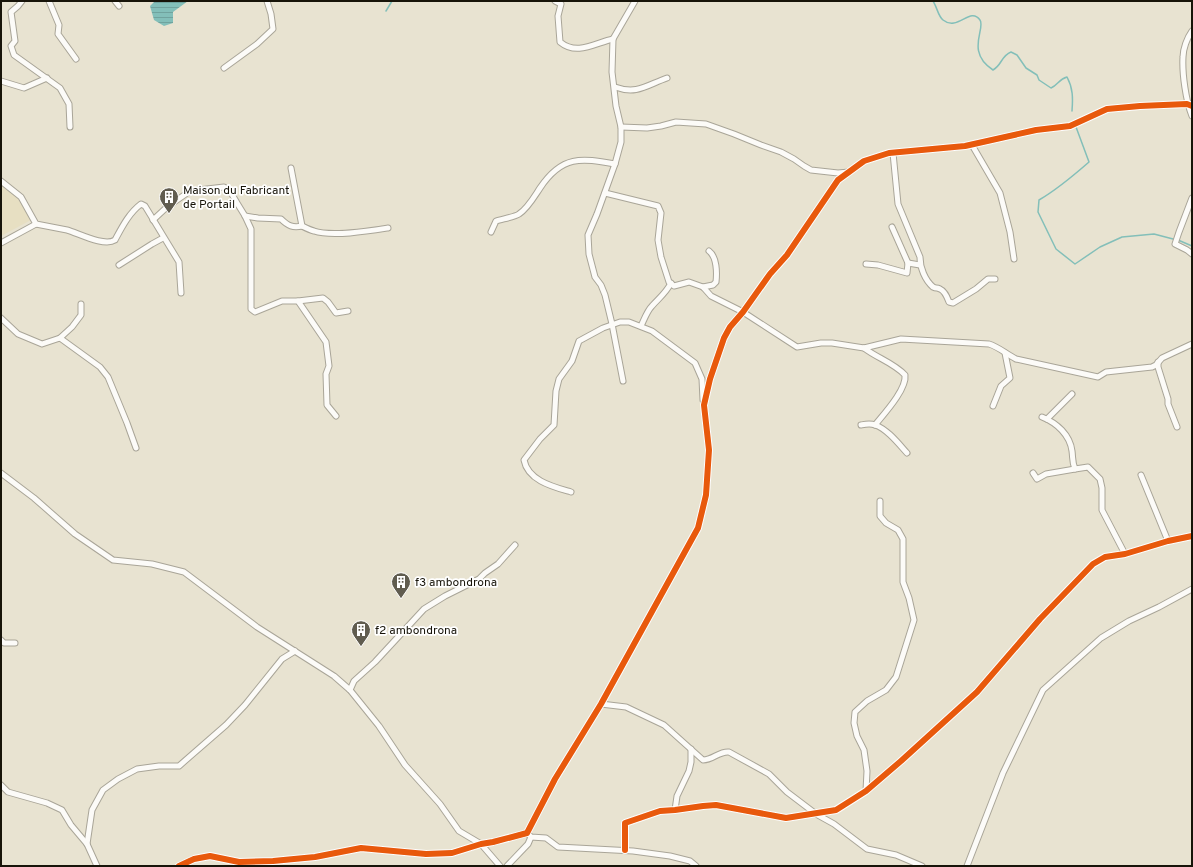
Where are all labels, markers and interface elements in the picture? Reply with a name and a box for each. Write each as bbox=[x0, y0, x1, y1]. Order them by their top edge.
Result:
place label: Maison du Fabricant de Portail bbox=[183, 183, 290, 213]
building icon: Maison du Fabricant de Portail bbox=[158, 186, 180, 214]
building icon: f3 ambondrona bbox=[390, 571, 412, 599]
place label: f3 ambondrona bbox=[415, 575, 497, 591]
building icon: f2 ambondrona bbox=[350, 619, 372, 647]
place label: f2 ambondrona bbox=[375, 623, 457, 639]

